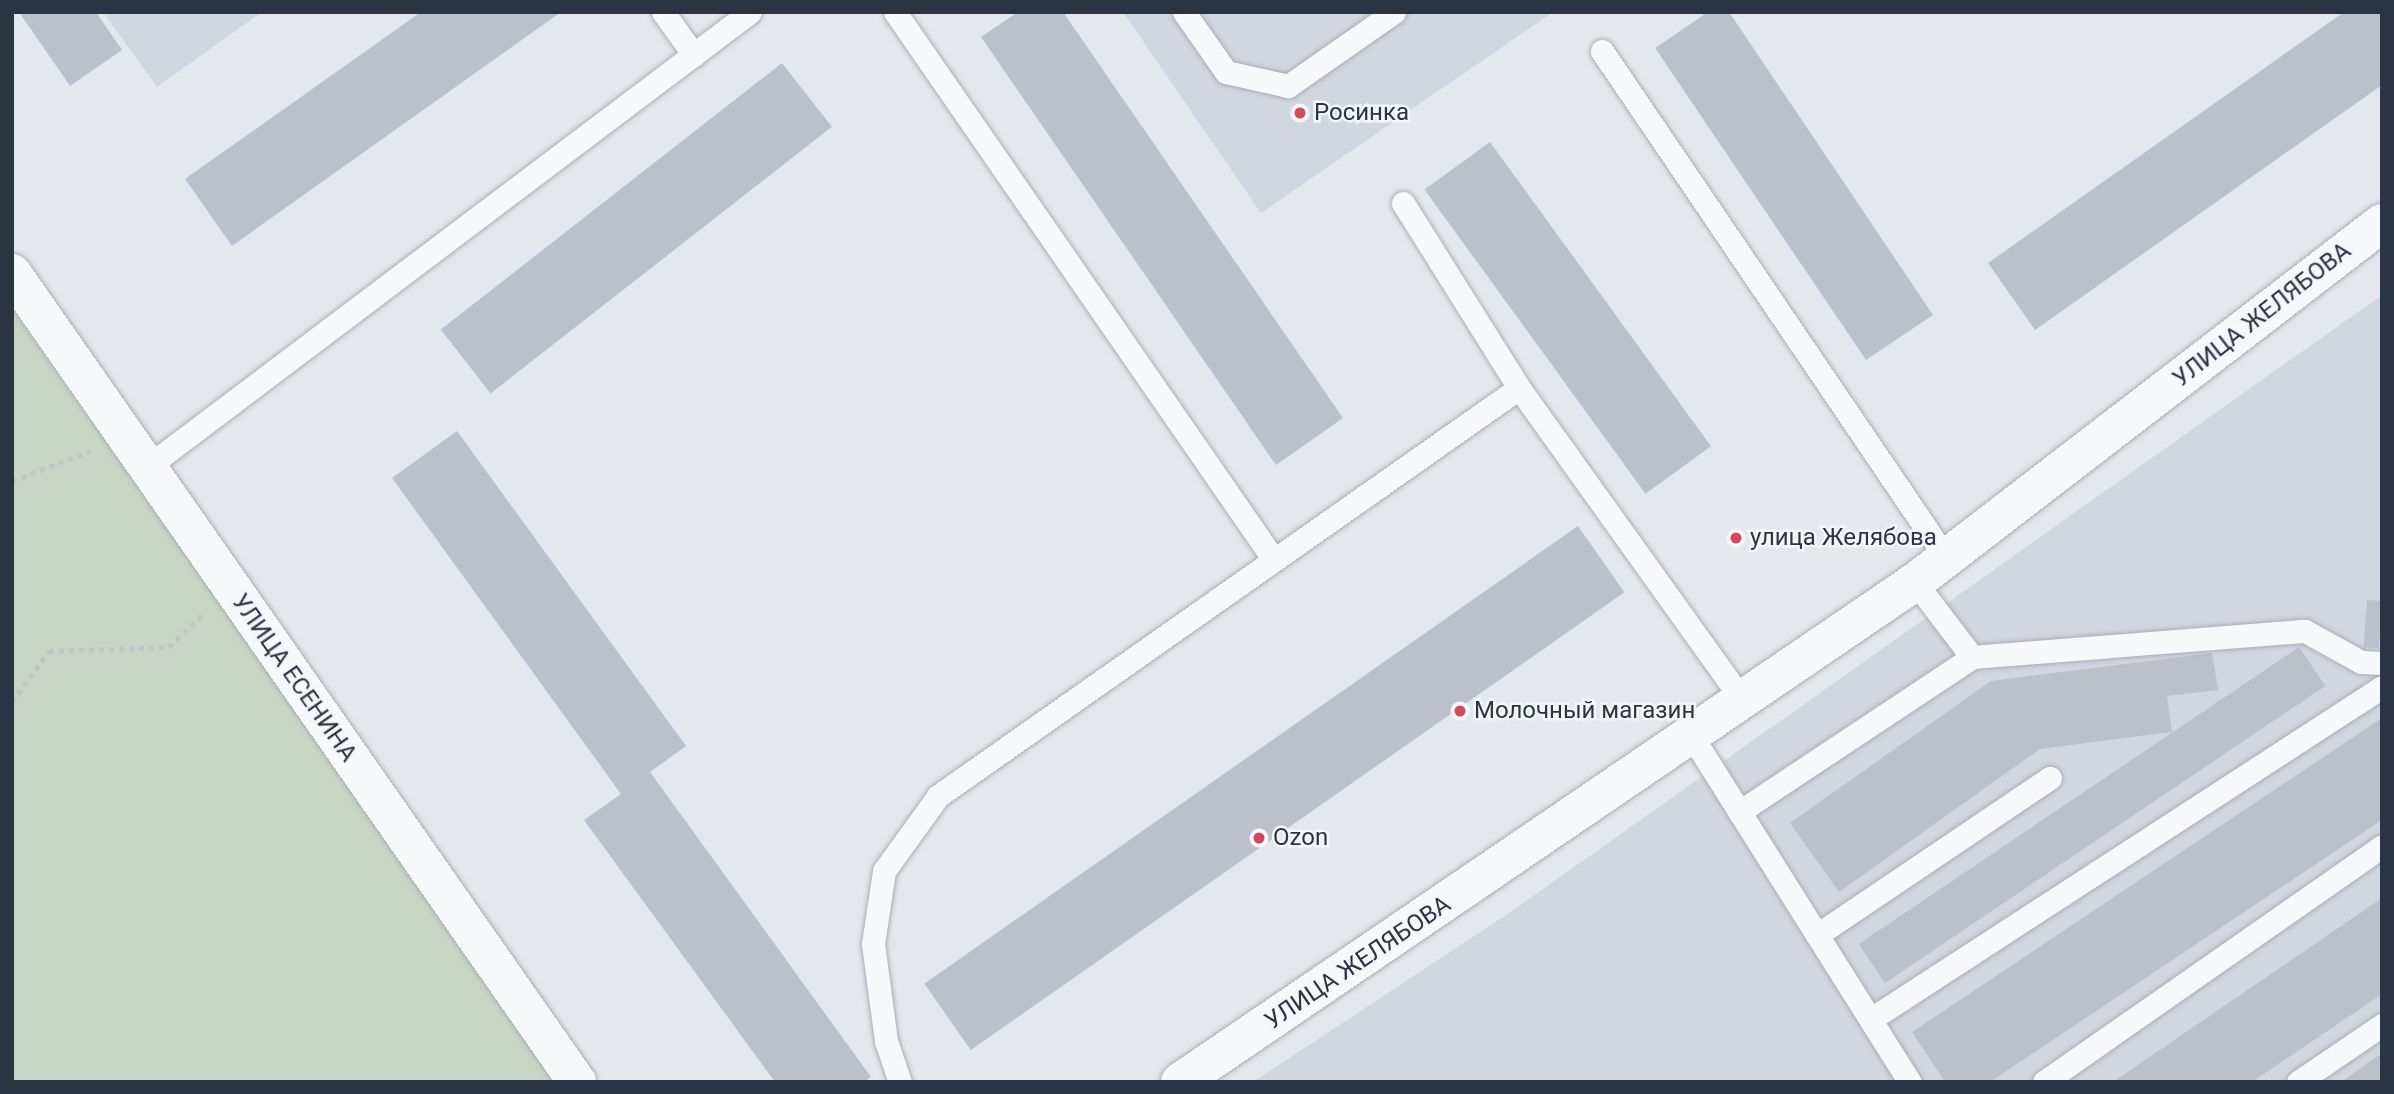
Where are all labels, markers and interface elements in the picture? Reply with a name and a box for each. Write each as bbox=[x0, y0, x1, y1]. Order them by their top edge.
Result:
place label: Росинка bbox=[1314, 99, 1409, 127]
marker: Росинка bbox=[1292, 105, 1308, 121]
street label: УЛИЦА ЖЕЛЯБОВА bbox=[2167, 237, 2357, 393]
place label: улица Желябова bbox=[1750, 524, 1937, 552]
marker: улица Желябова bbox=[1728, 530, 1744, 546]
street label: УЛИЦА ЕСЕНИНА bbox=[225, 589, 363, 767]
place label: Молочный магазин bbox=[1474, 697, 1695, 725]
marker: Молочный магазин bbox=[1452, 703, 1468, 719]
place label: Ozon bbox=[1273, 824, 1328, 852]
marker: Ozon bbox=[1251, 830, 1267, 846]
street label: УЛИЦА ЖЕЛЯБОВА bbox=[1260, 890, 1456, 1036]

